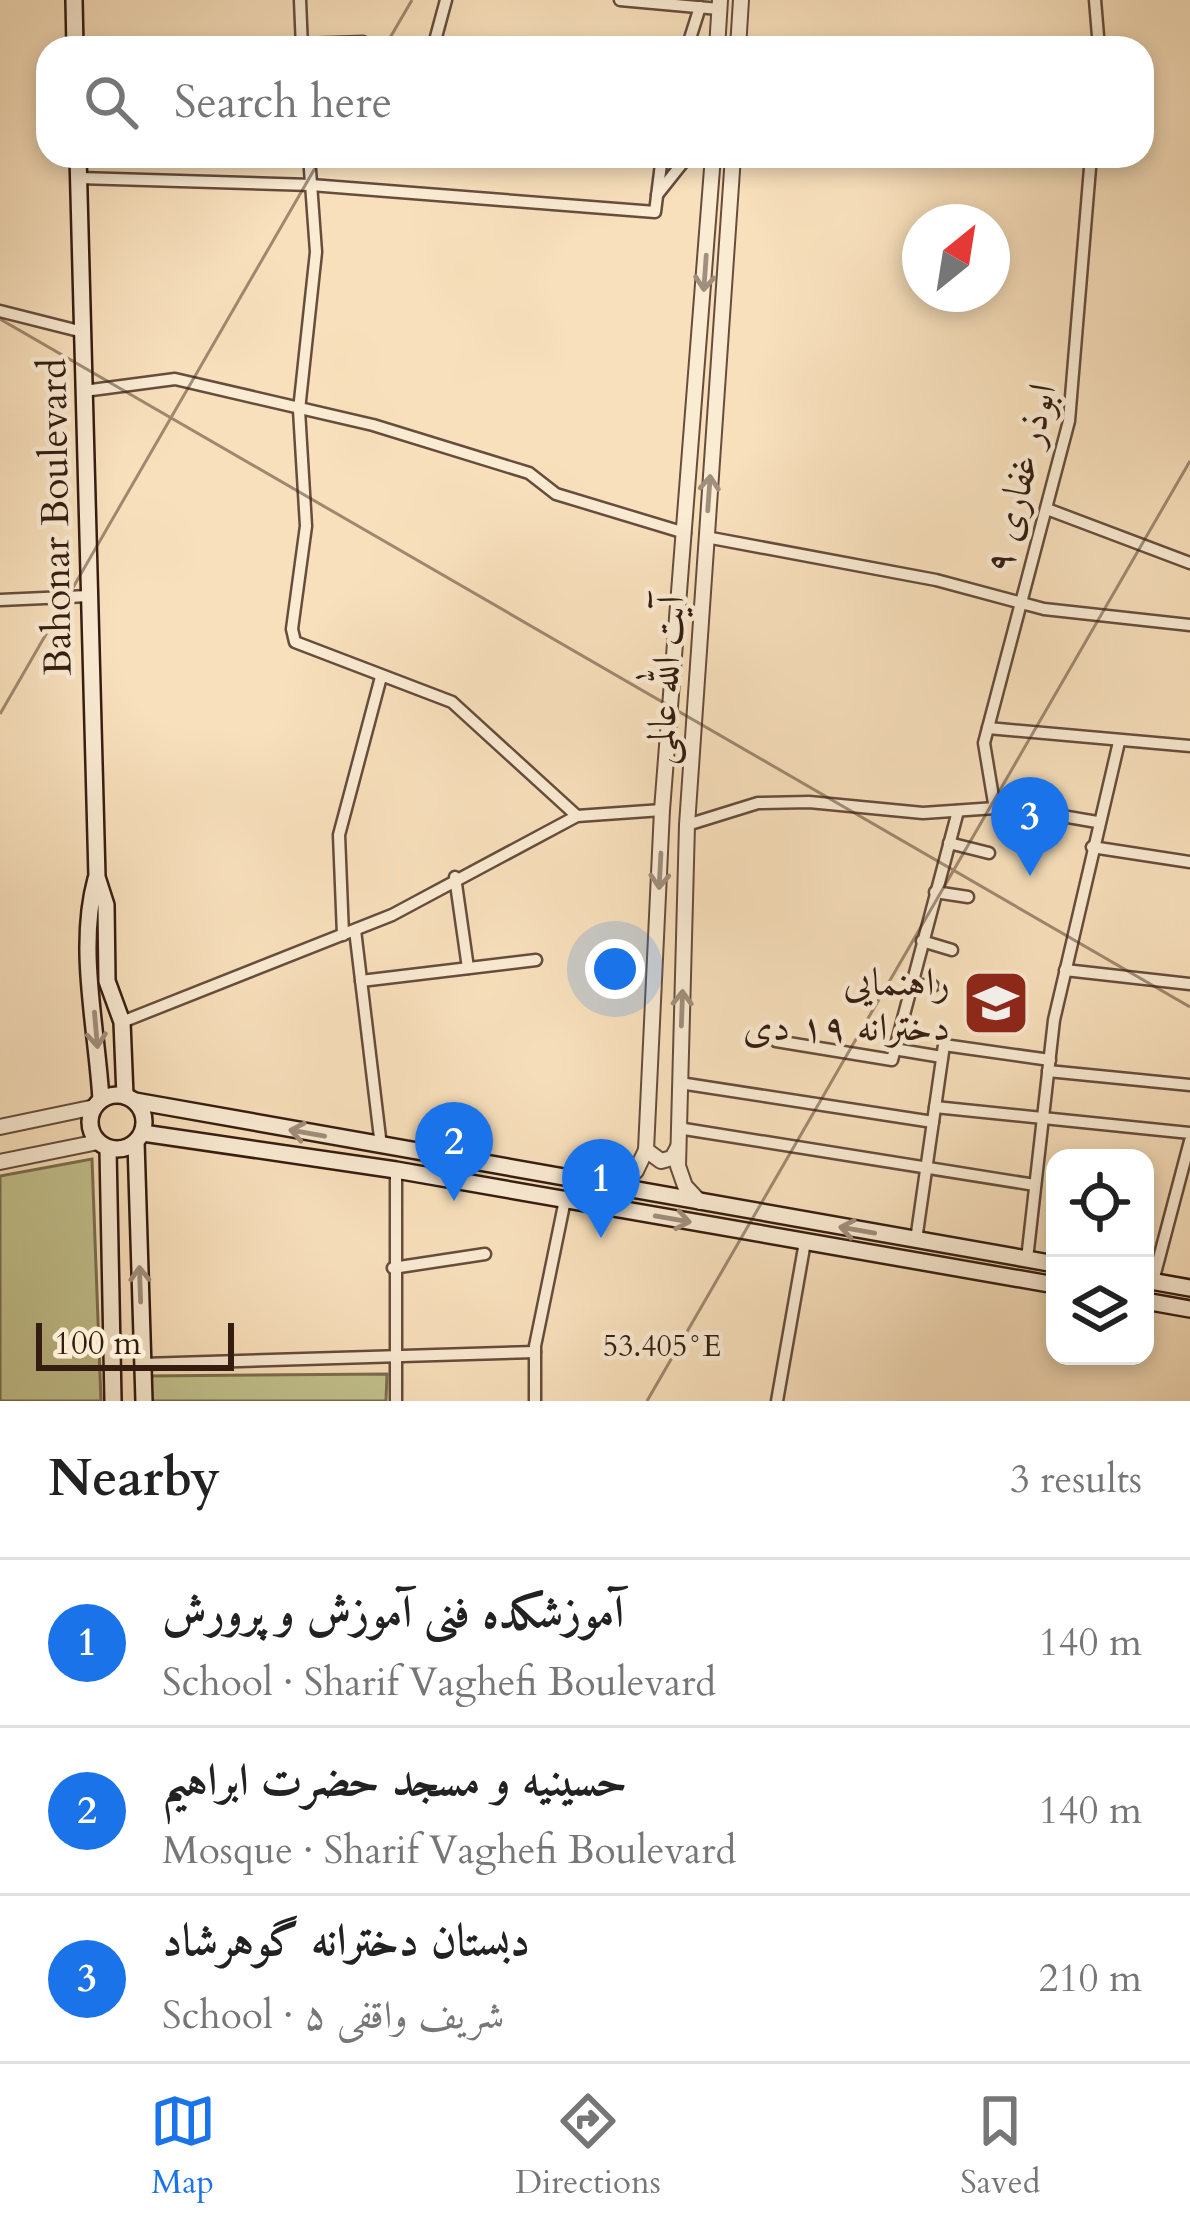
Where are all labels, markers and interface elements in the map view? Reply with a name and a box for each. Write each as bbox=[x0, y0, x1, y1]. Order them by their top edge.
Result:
search box bbox=[36, 36, 1154, 168]
icon: search bbox=[78, 69, 144, 135]
text: Search here bbox=[174, 72, 392, 133]
north arrow bbox=[902, 204, 1010, 312]
one-way arrow bbox=[693, 253, 716, 292]
street label: Bahonar Boulevard bbox=[26, 357, 85, 676]
street label: ابوذر غفاری ۹ bbox=[971, 378, 1070, 579]
one-way arrow bbox=[698, 474, 721, 513]
street label: آیت الله عالمی bbox=[629, 590, 698, 766]
pin: 3 bbox=[991, 777, 1069, 876]
one-way arrow bbox=[648, 851, 671, 890]
your location bbox=[585, 939, 645, 999]
place label: راهنمایی دخترانه ۱۹ دی bbox=[743, 956, 950, 1054]
school or university icon: راهنمایی دخترانه ۱۹ دی bbox=[961, 968, 1031, 1038]
one-way arrow bbox=[671, 989, 694, 1028]
one-way arrow bbox=[85, 1010, 108, 1049]
pin: 2 bbox=[415, 1102, 493, 1201]
one-way arrow bbox=[289, 1121, 328, 1143]
pin: 1 bbox=[562, 1139, 640, 1238]
map controls bbox=[1046, 1149, 1154, 1365]
button: locate bbox=[1046, 1149, 1154, 1257]
one-way arrow bbox=[653, 1208, 692, 1231]
one-way arrow bbox=[838, 1217, 877, 1240]
button: layers bbox=[1046, 1257, 1154, 1365]
one-way arrow bbox=[129, 1265, 152, 1304]
scale bar bbox=[36, 1317, 234, 1370]
text: 100 m bbox=[54, 1321, 141, 1366]
text: 53.405°E bbox=[603, 1326, 721, 1367]
text: Nearby bbox=[48, 1444, 220, 1514]
text: 3 results bbox=[1010, 1453, 1142, 1506]
text: آموزشکده فنی آموزش و پرورش bbox=[162, 1582, 624, 1643]
text: 1 bbox=[77, 1616, 97, 1669]
text: 140 m bbox=[1039, 1616, 1142, 1669]
text: School · Sharif Vaghefi Boulevard bbox=[162, 1656, 716, 1709]
text: حسینیه و مسجد حضرت ابراهیم bbox=[162, 1750, 627, 1811]
text: 2 bbox=[77, 1784, 97, 1837]
text: 140 m bbox=[1039, 1784, 1142, 1837]
text: Mosque · Sharif Vaghefi Boulevard bbox=[162, 1824, 736, 1877]
text: دبستان دخترانه گوهرشاد bbox=[162, 1910, 530, 1971]
text: 3 bbox=[77, 1952, 97, 2005]
text: 210 m bbox=[1039, 1952, 1142, 2005]
text: School · شریف واقفی ۵ bbox=[162, 1989, 505, 2042]
tab: Map bbox=[150, 2088, 216, 2205]
tab: Directions bbox=[515, 2088, 661, 2205]
tab: Saved bbox=[960, 2088, 1040, 2205]

